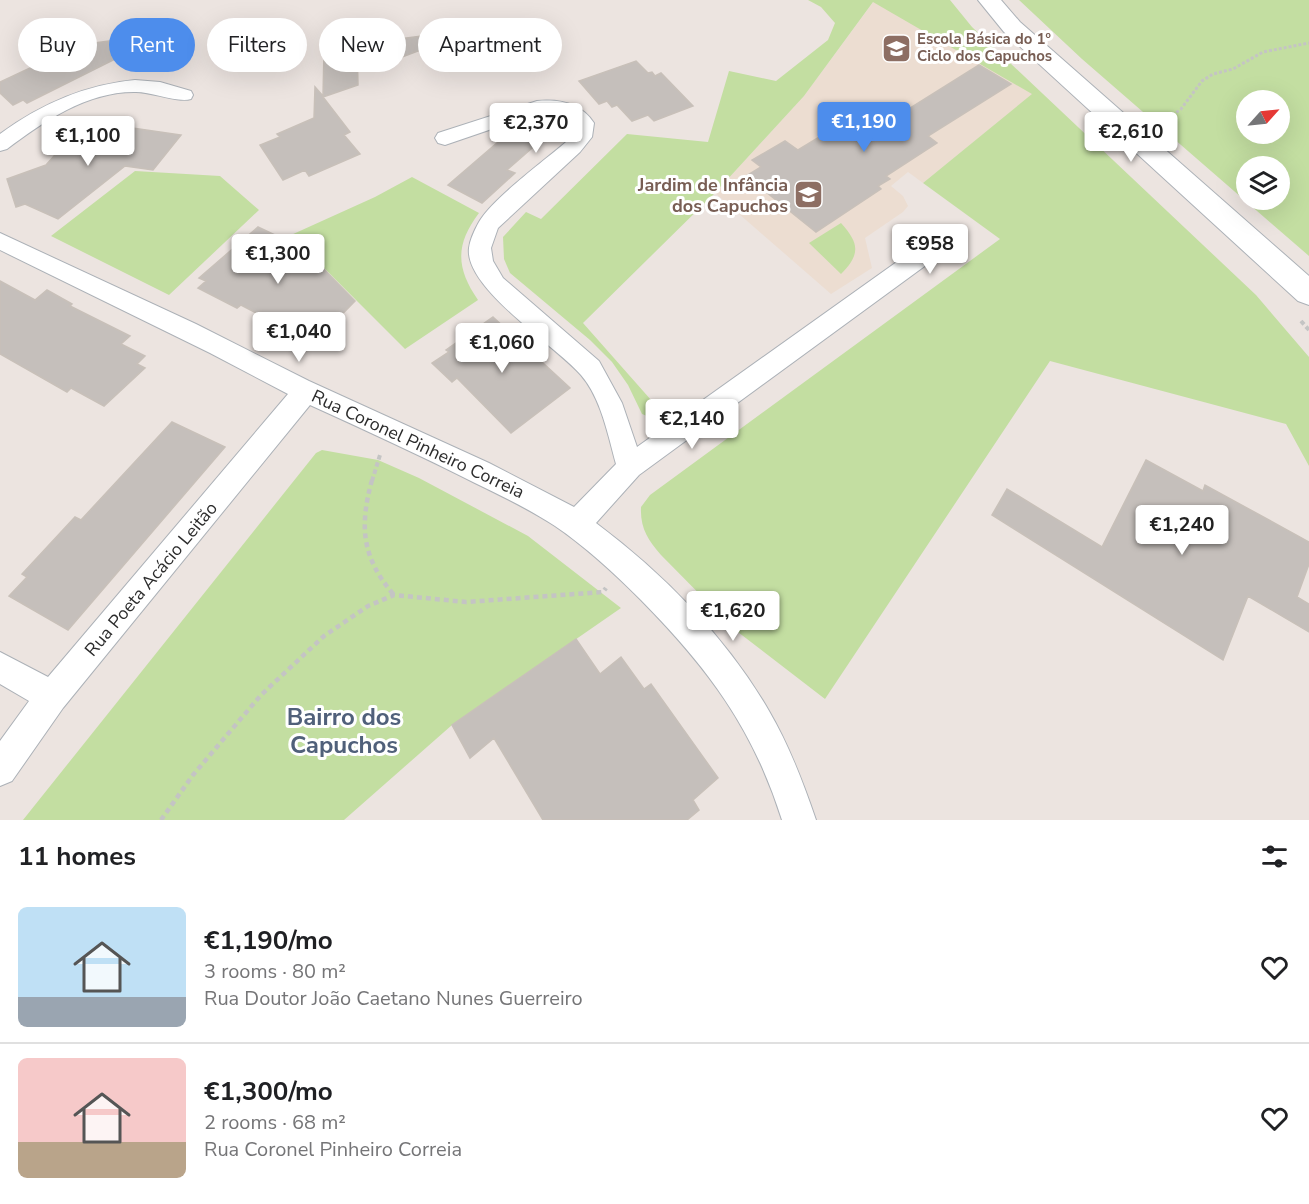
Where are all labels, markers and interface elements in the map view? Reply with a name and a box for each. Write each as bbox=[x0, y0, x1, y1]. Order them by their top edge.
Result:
chip: Buy bbox=[18, 18, 97, 72]
chip: Rent bbox=[109, 18, 195, 72]
chip: Filters bbox=[207, 18, 307, 72]
chip: New bbox=[319, 18, 406, 72]
chip: Apartment bbox=[418, 18, 562, 72]
place label: Escola Básica do 1º Ciclo dos Capuchos bbox=[917, 29, 1052, 66]
school or university icon: Escola Básica do 1º Ciclo dos Capuchos bbox=[880, 32, 912, 64]
north arrow bbox=[1236, 90, 1290, 144]
map controls bbox=[1236, 90, 1290, 210]
pin: €1,190 bbox=[815, 102, 913, 153]
pin: €2,370 bbox=[487, 103, 585, 154]
text: €1,190 bbox=[832, 108, 896, 135]
text: €2,370 bbox=[504, 109, 568, 136]
pin: €2,610 bbox=[1082, 112, 1180, 163]
pin: €1,100 bbox=[39, 116, 137, 167]
text: €2,610 bbox=[1099, 118, 1163, 145]
text: €1,100 bbox=[56, 122, 120, 149]
button: layers bbox=[1236, 156, 1290, 210]
place label: Jardim de Infância dos Capuchos bbox=[637, 173, 788, 218]
school or university icon: Jardim de Infância dos Capuchos bbox=[793, 179, 825, 211]
pin: €958 bbox=[894, 224, 966, 275]
text: €958 bbox=[906, 230, 954, 257]
pin: €1,300 bbox=[229, 234, 327, 285]
text: €1,300 bbox=[246, 240, 310, 267]
pin: €1,040 bbox=[250, 312, 348, 363]
text: €1,040 bbox=[267, 318, 331, 345]
pin: €1,060 bbox=[453, 323, 551, 374]
text: €1,060 bbox=[470, 329, 534, 356]
street label: Rua Coronel Pinheiro Correia bbox=[308, 384, 528, 504]
pin: €2,140 bbox=[643, 399, 741, 450]
text: €2,140 bbox=[660, 405, 724, 432]
street label: Rua Poeta Acácio Leitão bbox=[79, 497, 223, 661]
pin: €1,240 bbox=[1133, 505, 1231, 556]
text: €1,240 bbox=[1150, 511, 1214, 538]
pin: €1,620 bbox=[684, 591, 782, 642]
text: €1,620 bbox=[701, 597, 765, 624]
district label: Bairro dos Capuchos bbox=[287, 701, 401, 761]
text: 11 homes bbox=[18, 839, 136, 874]
icon: filters bbox=[1258, 840, 1291, 873]
text: €1,190/mo bbox=[204, 923, 333, 958]
icon: home bbox=[66, 931, 138, 1003]
icon: heart bbox=[1258, 951, 1291, 984]
text: 3 rooms · 80 m² bbox=[204, 958, 346, 985]
text: Rua Doutor João Caetano Nunes Guerreiro bbox=[204, 985, 583, 1012]
text: €1,300/mo bbox=[204, 1074, 333, 1109]
icon: home bbox=[66, 1082, 138, 1154]
icon: heart bbox=[1258, 1102, 1291, 1135]
text: 2 rooms · 68 m² bbox=[204, 1109, 346, 1136]
text: Rua Coronel Pinheiro Correia bbox=[204, 1136, 462, 1163]

